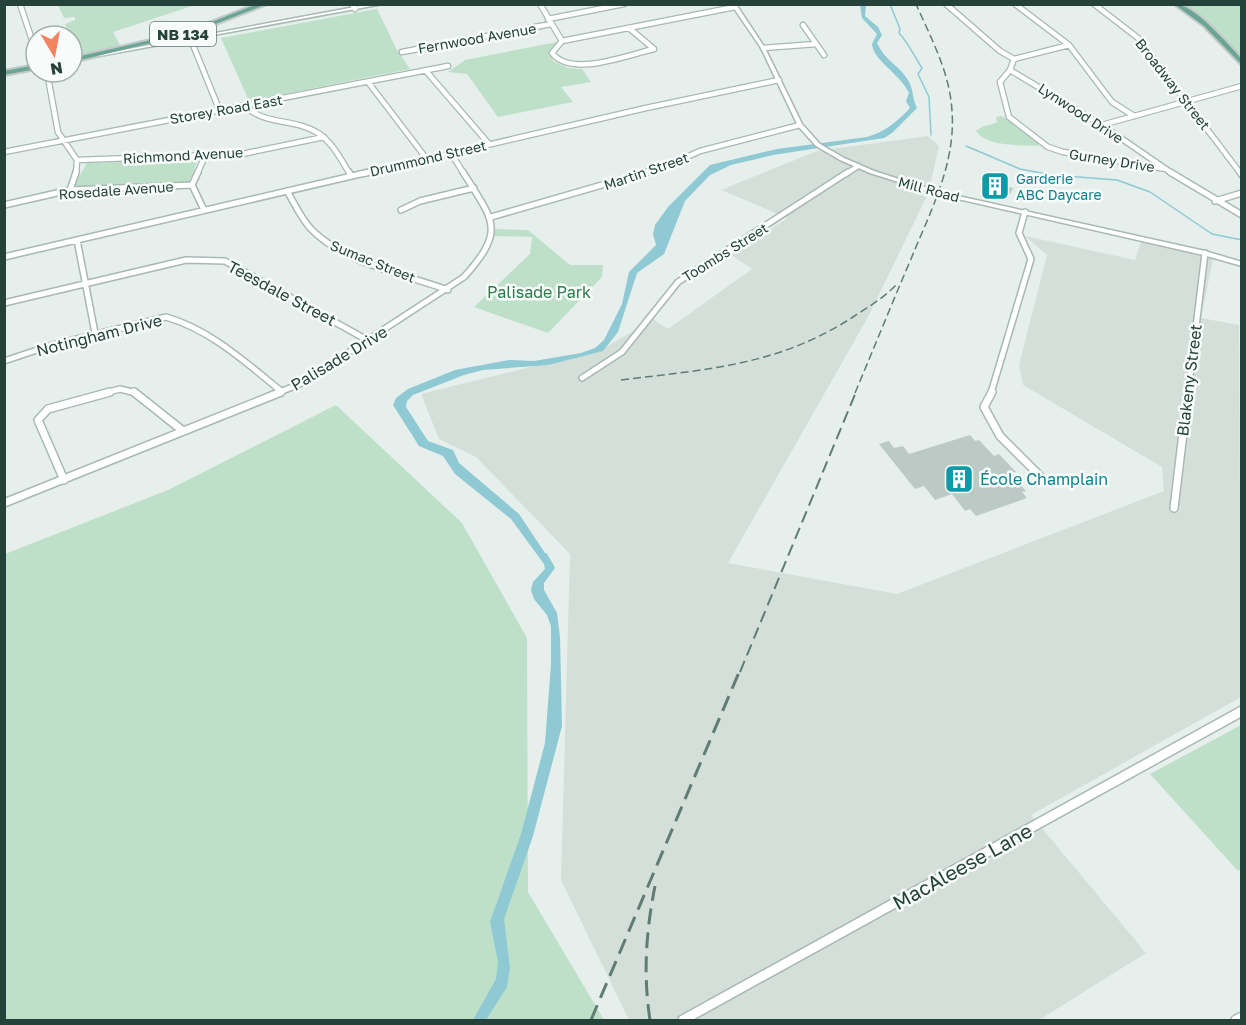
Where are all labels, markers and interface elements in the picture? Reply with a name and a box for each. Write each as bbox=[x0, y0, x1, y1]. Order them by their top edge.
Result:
street label: Fernwood Avenue bbox=[417, 19, 537, 57]
road number: NB 134 bbox=[150, 22, 216, 46]
north arrow bbox=[24, 24, 84, 84]
street label: Broadway Street bbox=[1132, 35, 1214, 133]
text: N bbox=[49, 58, 64, 80]
street label: Lynwood Drive bbox=[1035, 79, 1127, 147]
street label: Storey Road East bbox=[168, 91, 284, 127]
street label: Drummond Street bbox=[368, 136, 488, 180]
street label: Richmond Avenue bbox=[122, 143, 244, 167]
street label: Gurney Drive bbox=[1068, 145, 1156, 175]
street label: Martin Street bbox=[601, 149, 691, 193]
building icon: Garderie ABC Daycare bbox=[979, 170, 1011, 202]
place label: Garderie ABC Daycare bbox=[1016, 170, 1102, 203]
street label: Mill Road bbox=[897, 173, 961, 205]
street label: Rosedale Avenue bbox=[58, 178, 174, 202]
street label: Toombs Street bbox=[679, 219, 771, 285]
street label: Sumac Street bbox=[328, 236, 418, 286]
street label: Teesdale Street bbox=[224, 256, 340, 330]
park label: Palisade Park bbox=[487, 282, 591, 302]
street label: Notingham Drive bbox=[34, 310, 164, 360]
street label: Palisade Drive bbox=[287, 321, 391, 395]
street label: Blakeny Street bbox=[1172, 323, 1206, 437]
building icon: École Champlain bbox=[943, 463, 975, 495]
place label: École Champlain bbox=[980, 469, 1108, 489]
street label: MacAleese Lane bbox=[888, 818, 1036, 914]

